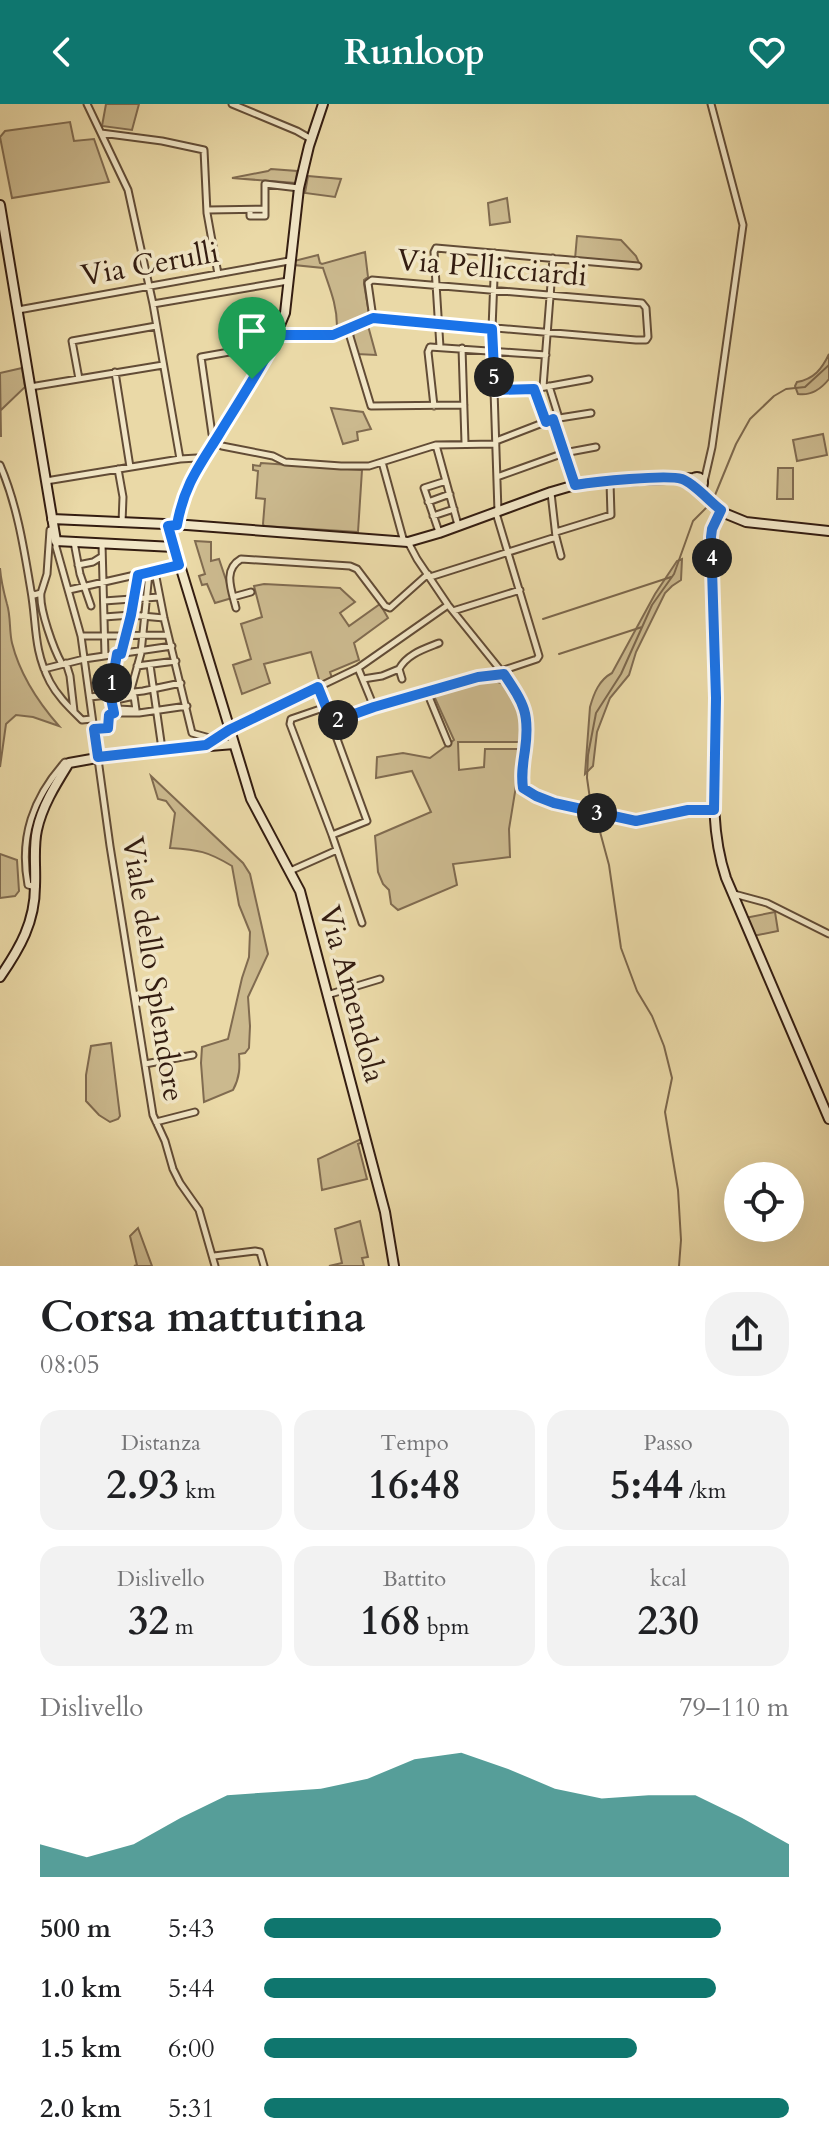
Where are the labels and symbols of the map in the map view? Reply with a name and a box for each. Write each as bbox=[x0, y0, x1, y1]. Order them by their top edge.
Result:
street label: Via Cerulli bbox=[78, 232, 222, 296]
street label: Via Pellicciardi bbox=[395, 239, 589, 297]
pin bbox=[218, 297, 286, 379]
pin: 5 bbox=[474, 357, 514, 397]
pin: 4 bbox=[692, 538, 732, 578]
pin: 1 bbox=[92, 663, 132, 703]
pin: 2 bbox=[318, 700, 358, 740]
pin: 3 bbox=[577, 793, 617, 833]
street label: Viale dello Splendore bbox=[112, 833, 194, 1105]
street label: Via Amendola bbox=[309, 901, 395, 1087]

